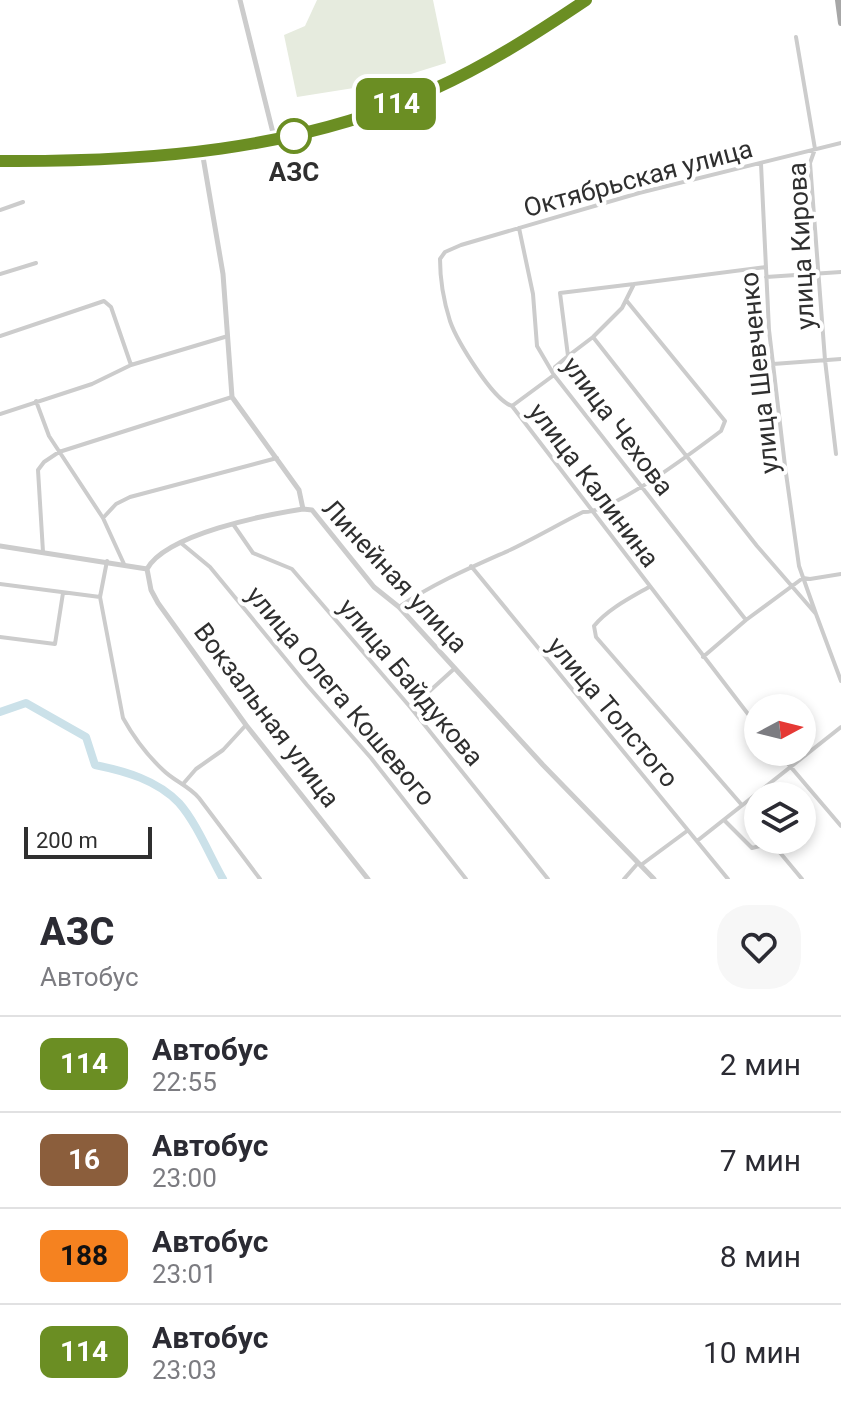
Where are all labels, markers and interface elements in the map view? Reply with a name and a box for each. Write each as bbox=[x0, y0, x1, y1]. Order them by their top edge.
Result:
line badge: 114 bbox=[350, 78, 442, 130]
text: 114 bbox=[372, 87, 420, 120]
marker: АЗС bbox=[277, 119, 311, 153]
street label: Октябрьская улица bbox=[520, 133, 756, 223]
place label: АЗС bbox=[269, 157, 319, 187]
street label: улица Кирова bbox=[782, 161, 820, 331]
street label: улица Шевченко bbox=[733, 271, 785, 475]
street label: улица Чехова bbox=[556, 351, 680, 501]
street label: улица Калинина bbox=[522, 397, 666, 573]
street label: Линейная улица bbox=[316, 493, 474, 659]
street label: улица Олега Кошевого bbox=[240, 580, 442, 812]
street label: улица Байдукова bbox=[332, 592, 490, 772]
street label: Вокзальная улица bbox=[188, 617, 346, 813]
street label: улица Толстого bbox=[541, 631, 685, 793]
north arrow bbox=[744, 694, 816, 766]
map controls bbox=[744, 694, 816, 854]
button: layers bbox=[744, 782, 816, 854]
scale bar bbox=[24, 823, 152, 859]
text: 200 m bbox=[36, 828, 98, 853]
button: heart bbox=[717, 905, 801, 989]
text: АЗС bbox=[40, 910, 114, 954]
text: Автобус bbox=[40, 962, 139, 992]
text: Автобус bbox=[152, 1032, 268, 1067]
text: 114 bbox=[60, 1047, 108, 1080]
text: 2 мин bbox=[720, 1047, 801, 1082]
text: 22:55 bbox=[152, 1067, 217, 1097]
text: Автобус bbox=[152, 1128, 268, 1163]
text: 16 bbox=[68, 1143, 100, 1176]
text: 7 мин bbox=[720, 1143, 801, 1178]
text: 23:00 bbox=[152, 1163, 217, 1193]
text: Автобус bbox=[152, 1224, 268, 1259]
text: 188 bbox=[60, 1239, 108, 1272]
text: 8 мин bbox=[720, 1239, 801, 1274]
text: 23:01 bbox=[152, 1259, 217, 1289]
text: Автобус bbox=[152, 1320, 268, 1355]
text: 114 bbox=[60, 1335, 108, 1368]
text: 10 мин bbox=[703, 1335, 801, 1370]
text: 23:03 bbox=[152, 1355, 217, 1385]

